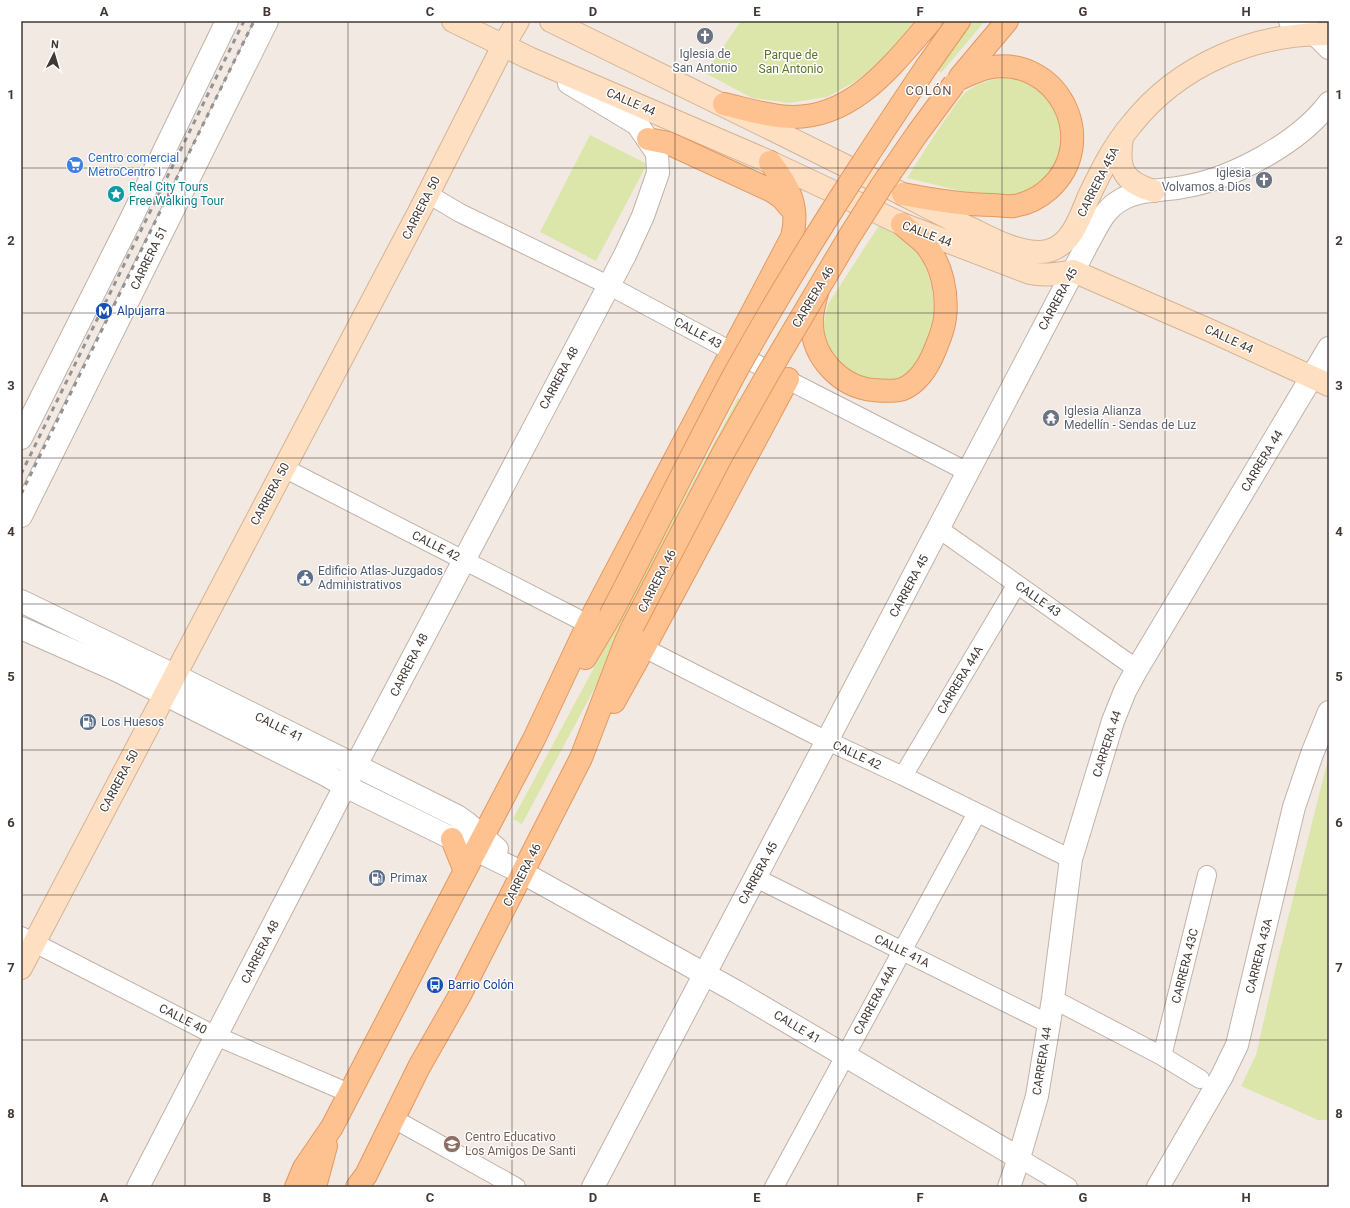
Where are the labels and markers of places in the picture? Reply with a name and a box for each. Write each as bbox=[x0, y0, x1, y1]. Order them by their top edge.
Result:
church icon: Iglesia de San Antonio bbox=[695, 26, 715, 46]
place label: Iglesia de San Antonio bbox=[673, 47, 738, 75]
place label: Centro comercial MetroCentro I bbox=[88, 151, 179, 179]
supermarket icon: Centro comercial MetroCentro I bbox=[65, 155, 85, 175]
place label: Iglesia Volvamos a Dios bbox=[1162, 166, 1251, 194]
church icon: Iglesia Volvamos a Dios bbox=[1254, 170, 1274, 190]
place label: Real City Tours Free Walking Tour bbox=[129, 180, 224, 208]
place icon: Real City Tours Free Walking Tour bbox=[106, 184, 126, 204]
metro station icon: Alpujarra bbox=[94, 301, 114, 321]
place label: Alpujarra bbox=[117, 304, 165, 318]
place label: Iglesia Alianza Medellín - Sendas de Luz bbox=[1064, 404, 1196, 432]
temple icon: Iglesia Alianza Medellín - Sendas de Luz bbox=[1041, 408, 1061, 428]
place label: Edificio Atlas-Juzgados Administrativos bbox=[318, 564, 443, 592]
public building icon: Edificio Atlas-Juzgados Administrativos bbox=[295, 568, 315, 588]
fuel station icon: Los Huesos bbox=[78, 712, 98, 732]
place label: Los Huesos bbox=[101, 715, 164, 729]
fuel station icon: Primax bbox=[367, 868, 387, 888]
place label: Primax bbox=[390, 871, 428, 885]
bus stop icon: Barrio Colón bbox=[425, 975, 445, 995]
place label: Barrio Colón bbox=[448, 978, 514, 992]
place label: Centro Educativo Los Amigos De Santi bbox=[465, 1130, 576, 1158]
school or university icon: Centro Educativo Los Amigos De Santi bbox=[442, 1134, 462, 1154]

